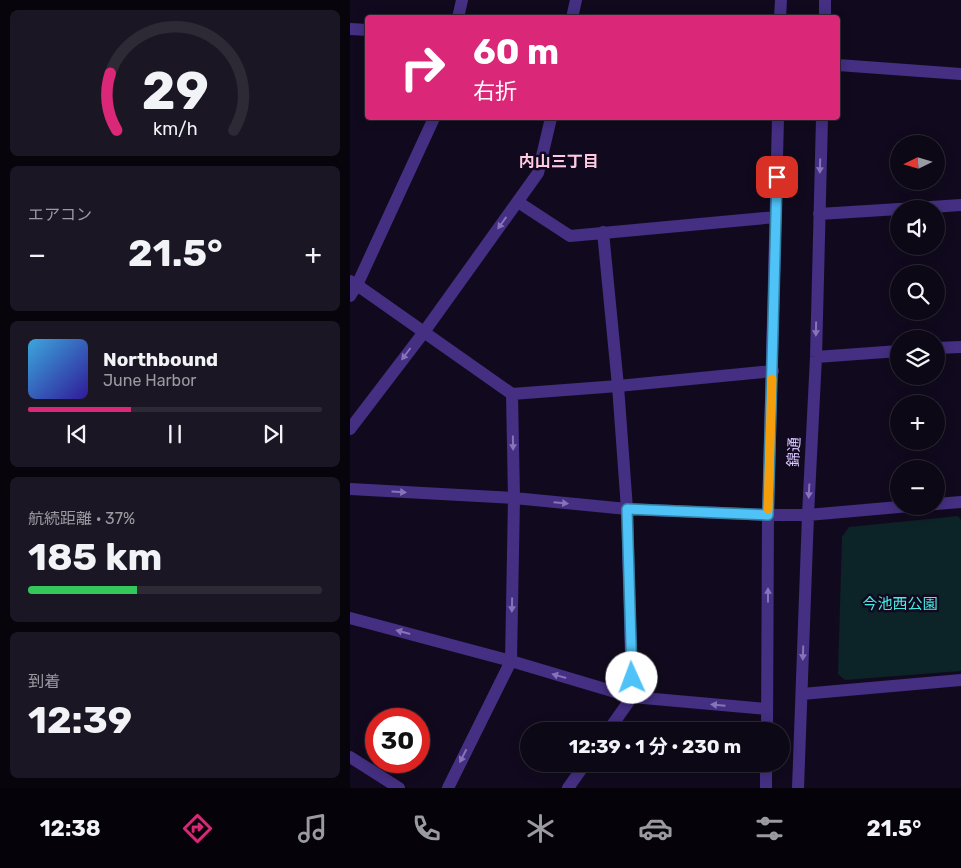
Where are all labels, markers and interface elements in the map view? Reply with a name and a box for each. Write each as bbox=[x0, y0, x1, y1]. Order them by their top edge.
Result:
text: 60 m bbox=[473, 31, 559, 73]
icon: right bbox=[390, 35, 455, 100]
text: 29 bbox=[141, 60, 209, 122]
text: 右折 bbox=[473, 78, 517, 105]
text: km/h bbox=[153, 118, 197, 139]
north arrow bbox=[890, 135, 945, 190]
map controls bbox=[890, 135, 945, 515]
district label: 内山三丁目 bbox=[519, 152, 599, 171]
pin bbox=[756, 156, 798, 198]
one-way arrow bbox=[816, 158, 824, 174]
icon: arrive bbox=[763, 163, 791, 191]
button: sound bbox=[890, 200, 945, 255]
text: エアコン bbox=[28, 205, 92, 224]
one-way arrow bbox=[497, 216, 507, 230]
text: 21.5° bbox=[128, 230, 223, 276]
text: − bbox=[28, 238, 46, 271]
text: + bbox=[305, 238, 322, 271]
button: search bbox=[890, 265, 945, 320]
one-way arrow bbox=[812, 321, 820, 337]
button: layers bbox=[890, 330, 945, 385]
one-way arrow bbox=[401, 347, 412, 360]
text: Northbound bbox=[103, 348, 218, 371]
text: June Harbor bbox=[103, 371, 196, 390]
button: + bbox=[890, 395, 945, 450]
icon: previous bbox=[63, 420, 91, 448]
icon: pause bbox=[161, 420, 189, 448]
icon: next bbox=[259, 420, 287, 448]
one-way arrow bbox=[509, 435, 517, 451]
street label: 錦通 bbox=[784, 437, 804, 467]
button: − bbox=[890, 460, 945, 515]
one-way arrow bbox=[804, 483, 812, 499]
one-way arrow bbox=[391, 488, 407, 496]
one-way arrow bbox=[553, 499, 569, 507]
text: 航続距離 · 37% bbox=[28, 509, 135, 528]
text: 185 km bbox=[28, 534, 162, 580]
one-way arrow bbox=[764, 587, 772, 603]
park label: 今池西公園 bbox=[862, 595, 938, 613]
one-way arrow bbox=[508, 597, 516, 613]
one-way arrow bbox=[395, 628, 410, 636]
one-way arrow bbox=[799, 646, 807, 662]
position arrow bbox=[605, 651, 657, 703]
one-way arrow bbox=[552, 671, 567, 679]
text: 到着 bbox=[28, 672, 60, 691]
text: 12:39 bbox=[28, 697, 132, 743]
one-way arrow bbox=[710, 701, 726, 709]
speed limit sign: 30 bbox=[365, 708, 430, 773]
text: 12:39 · 1 分 · 230 m bbox=[569, 735, 741, 758]
one-way arrow bbox=[459, 749, 468, 764]
icon: directions bbox=[180, 811, 215, 846]
icon: music bbox=[295, 811, 330, 846]
icon: phone bbox=[409, 811, 444, 846]
icon: climate bbox=[523, 811, 558, 846]
icon: car bbox=[638, 811, 673, 846]
icon: filters bbox=[752, 811, 787, 846]
text: 12:38 bbox=[40, 815, 101, 842]
text: 21.5° bbox=[866, 815, 921, 842]

